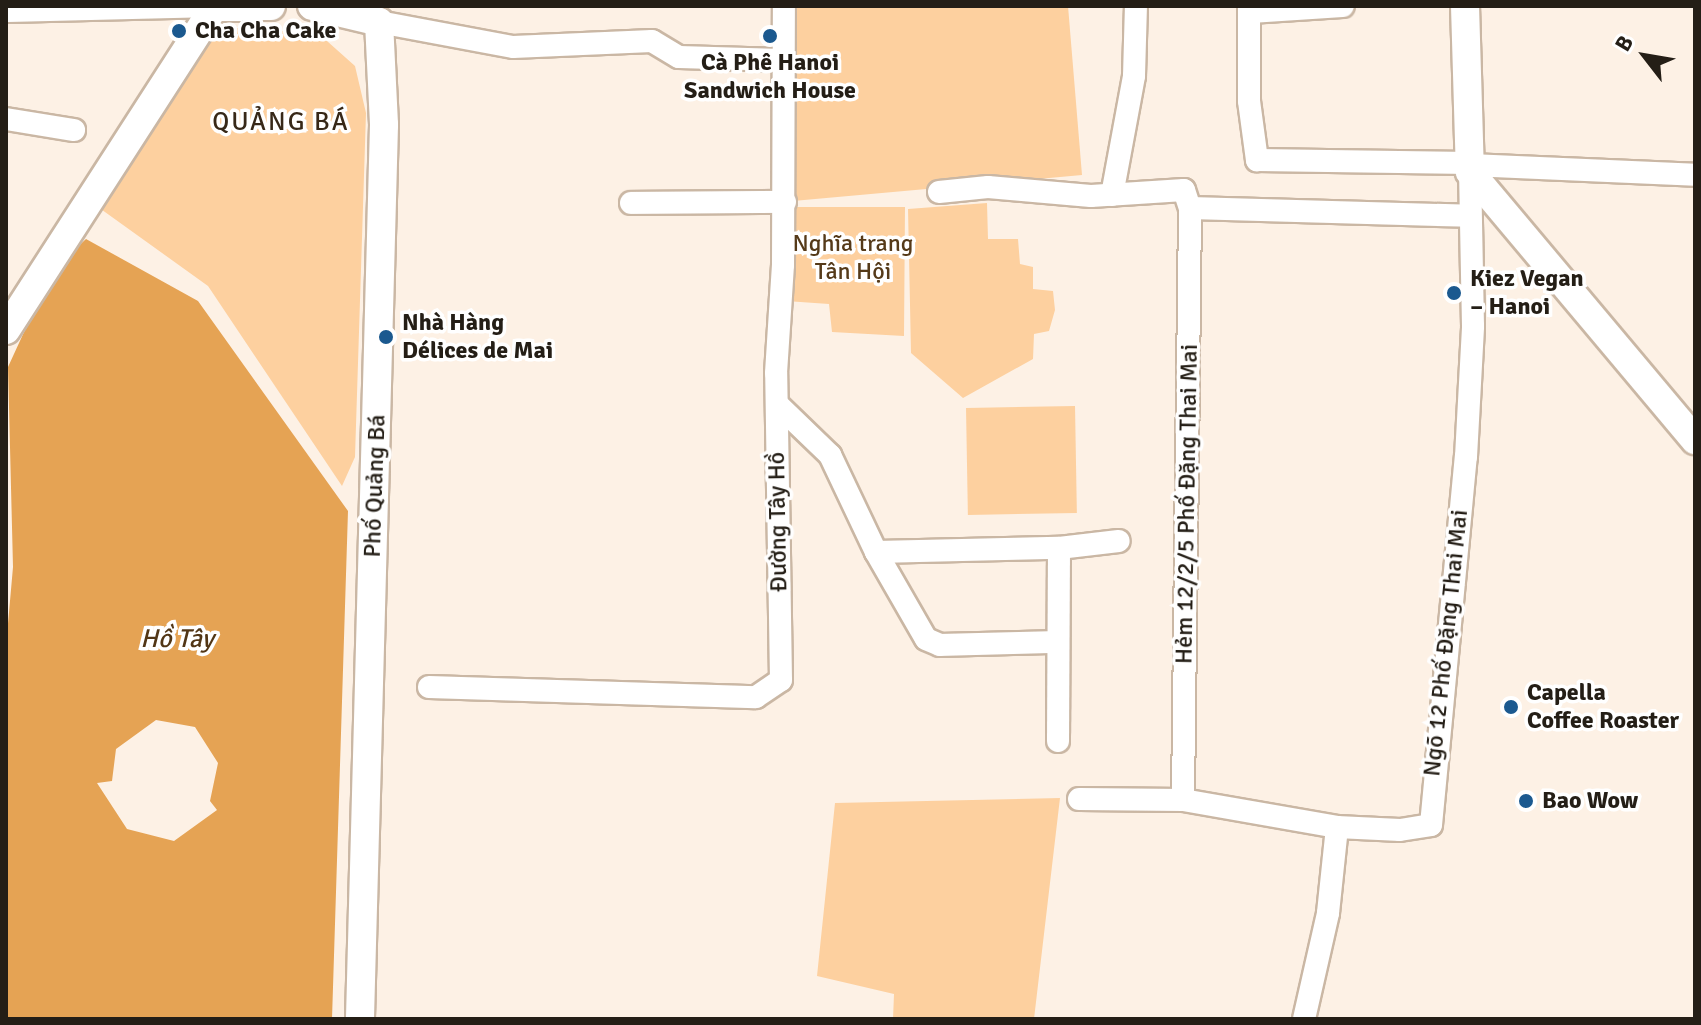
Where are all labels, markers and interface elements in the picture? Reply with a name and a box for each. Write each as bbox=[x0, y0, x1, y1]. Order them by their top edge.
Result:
north arrow bbox=[1605, 16, 1685, 96]
place label: Cha Cha Cake bbox=[195, 17, 336, 45]
marker: Cha Cha Cake bbox=[170, 22, 188, 40]
marker: Cà Phê Hanoi Sandwich House bbox=[761, 27, 779, 45]
text: B bbox=[1609, 31, 1639, 56]
place label: Cà Phê Hanoi Sandwich House bbox=[684, 49, 856, 105]
district label: QUẢNG BÁ bbox=[212, 107, 350, 139]
park label: Nghĩa trang Tân Hội bbox=[793, 230, 913, 286]
place label: Kiez Vegan – Hanoi bbox=[1470, 265, 1584, 321]
marker: Kiez Vegan – Hanoi bbox=[1445, 284, 1463, 302]
place label: Nhà Hàng Délices de Mai bbox=[402, 309, 553, 365]
marker: Nhà Hàng Délices de Mai bbox=[377, 328, 395, 346]
street label: Hẻm 12/2/5 Phố Đặng Thai Mai bbox=[1170, 344, 1204, 664]
street label: Phố Quảng Bá bbox=[358, 414, 392, 558]
street label: Đường Tây Hồ bbox=[762, 452, 794, 592]
street label: Ngõ 12 Phố Đặng Thai Mai bbox=[1418, 508, 1474, 778]
water label: Hồ Tây bbox=[140, 624, 214, 656]
place label: Capella Coffee Roaster bbox=[1527, 679, 1679, 735]
marker: Capella Coffee Roaster bbox=[1502, 698, 1520, 716]
place label: Bao Wow bbox=[1542, 787, 1638, 815]
marker: Bao Wow bbox=[1517, 792, 1535, 810]

